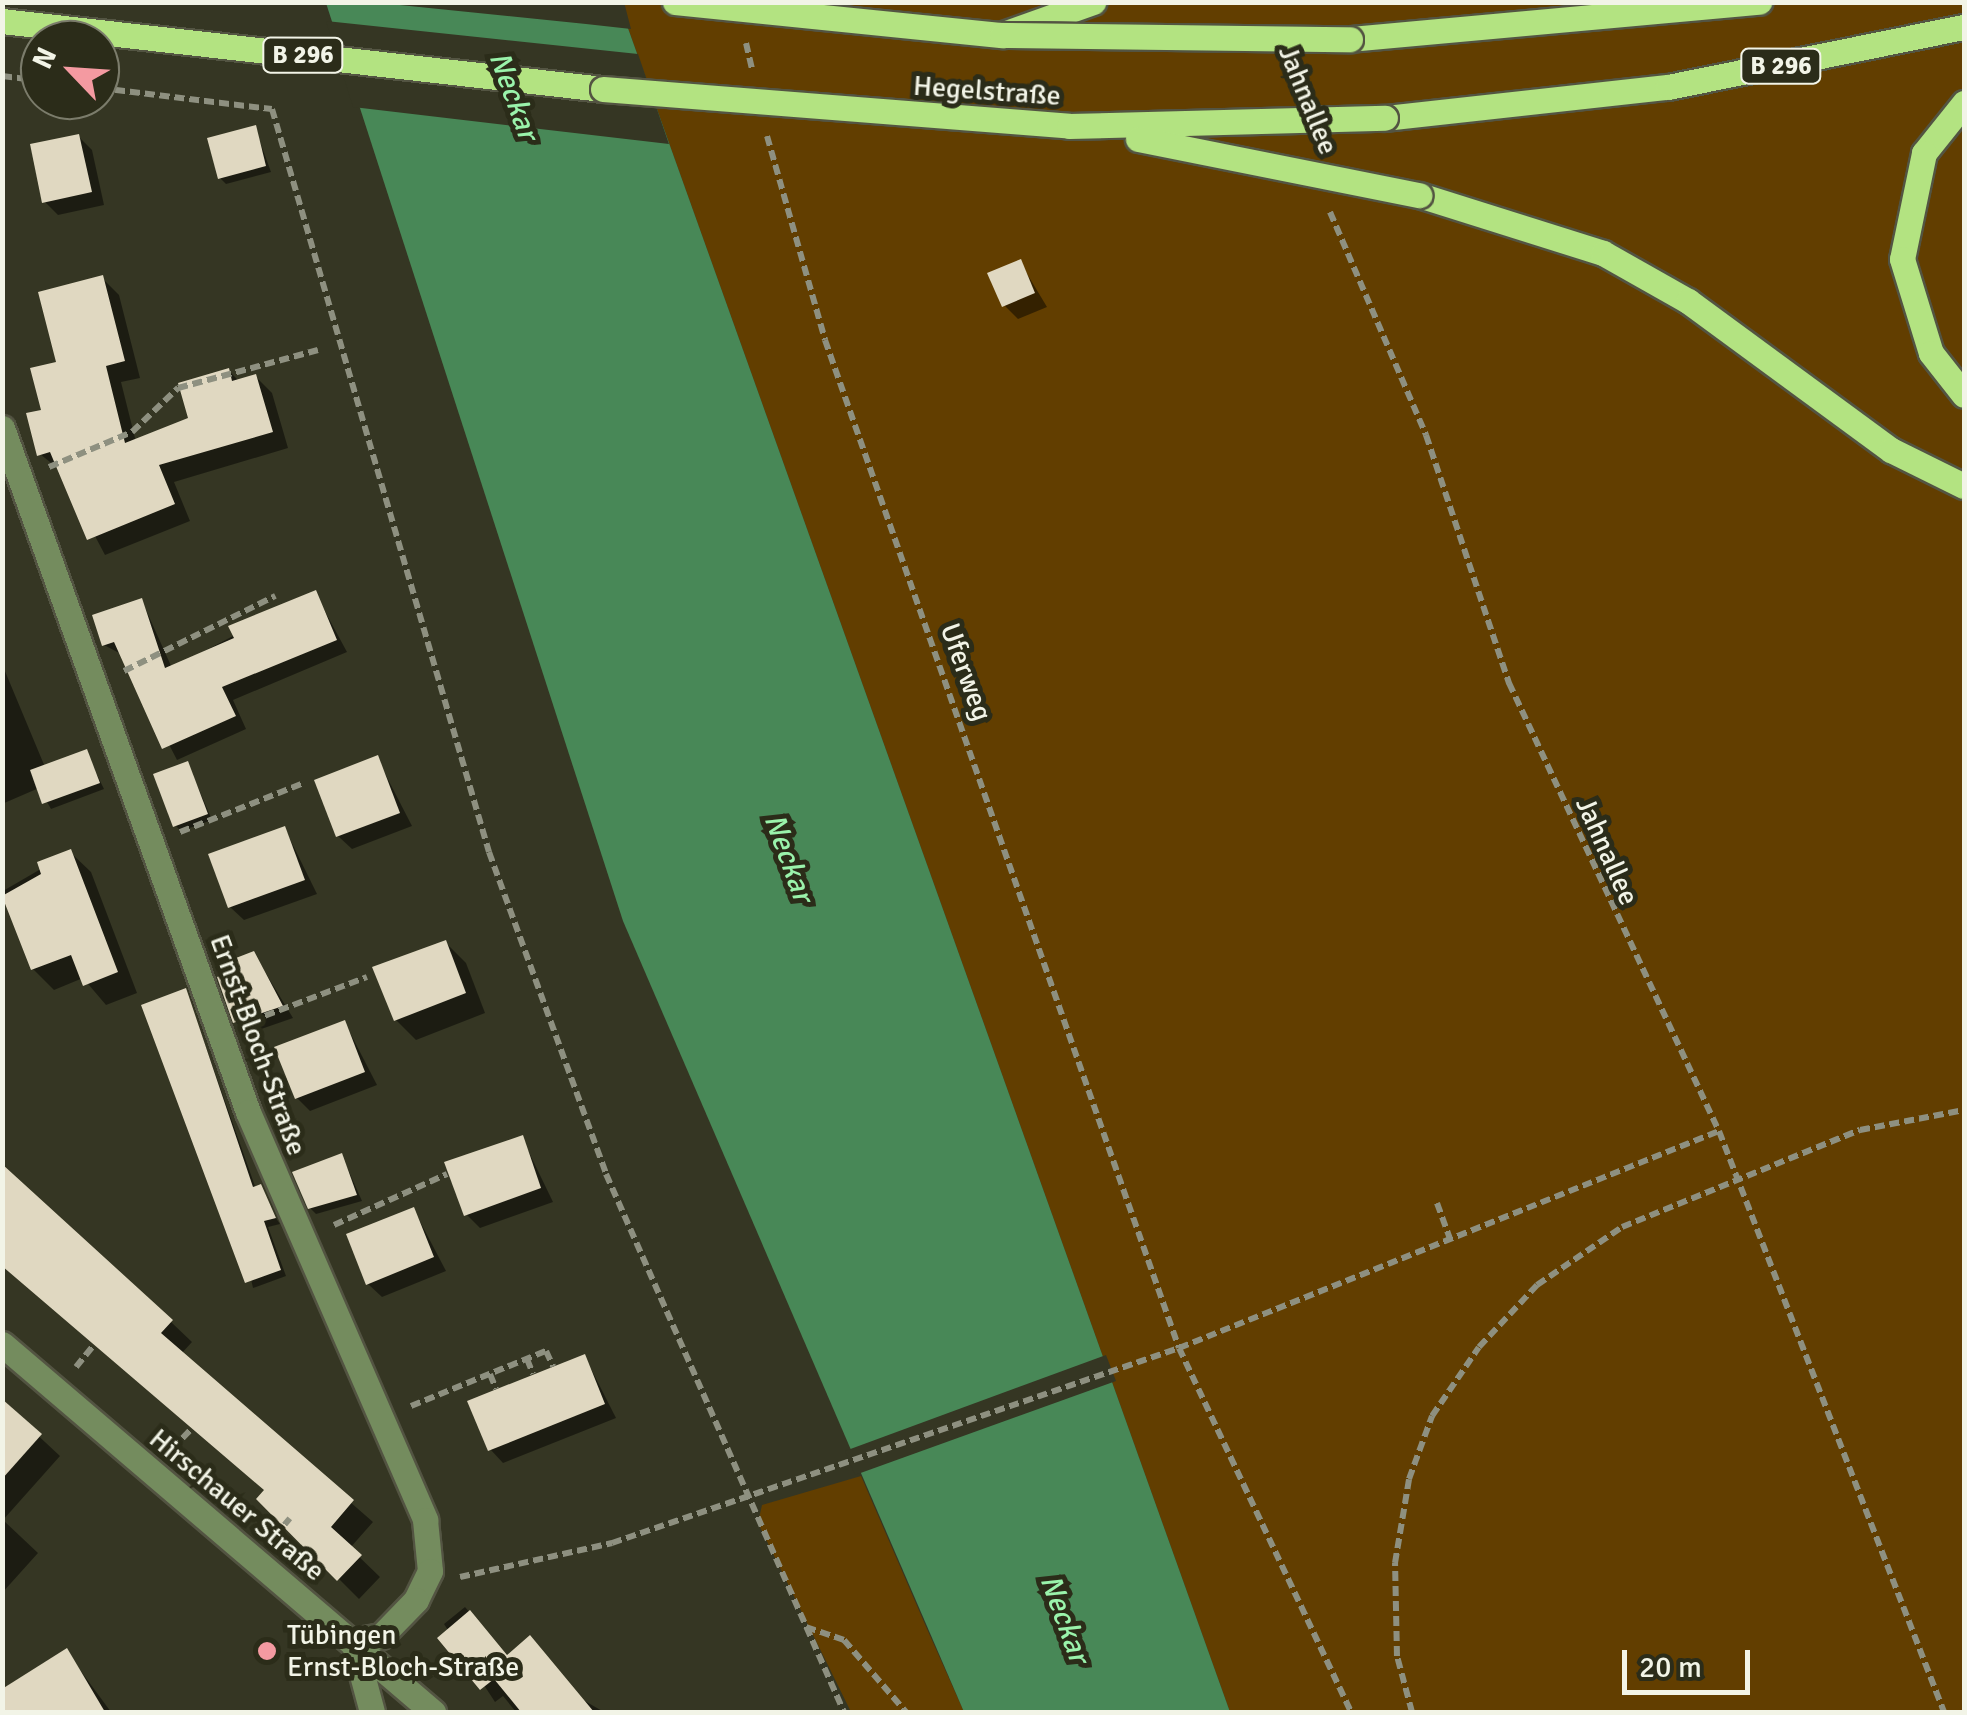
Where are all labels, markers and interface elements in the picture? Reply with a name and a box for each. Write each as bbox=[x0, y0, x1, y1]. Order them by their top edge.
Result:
north arrow bbox=[20, 20, 120, 120]
road number: B 296 bbox=[260, 35, 346, 75]
street label: Jahnallee bbox=[1271, 41, 1345, 159]
text: N bbox=[25, 42, 64, 74]
road number: B 296 bbox=[1738, 46, 1824, 86]
water label: Neckar bbox=[481, 47, 545, 145]
street label: Hegelstraße bbox=[912, 69, 1062, 113]
street label: Uferweg bbox=[933, 619, 999, 725]
street label: Jahnallee bbox=[1568, 792, 1646, 910]
water label: Neckar bbox=[756, 809, 820, 907]
street label: Ernst-Bloch-Straße bbox=[203, 930, 313, 1160]
street label: Hirschauer Straße bbox=[142, 1422, 332, 1588]
water label: Neckar bbox=[1032, 1570, 1096, 1668]
place label: Tübingen Ernst-Bloch-Straße bbox=[287, 1618, 519, 1684]
scale bar bbox=[1627, 1630, 1754, 1692]
marker: Tübingen Ernst-Bloch-Straße bbox=[256, 1640, 278, 1662]
text: 20 m bbox=[1639, 1649, 1702, 1686]

